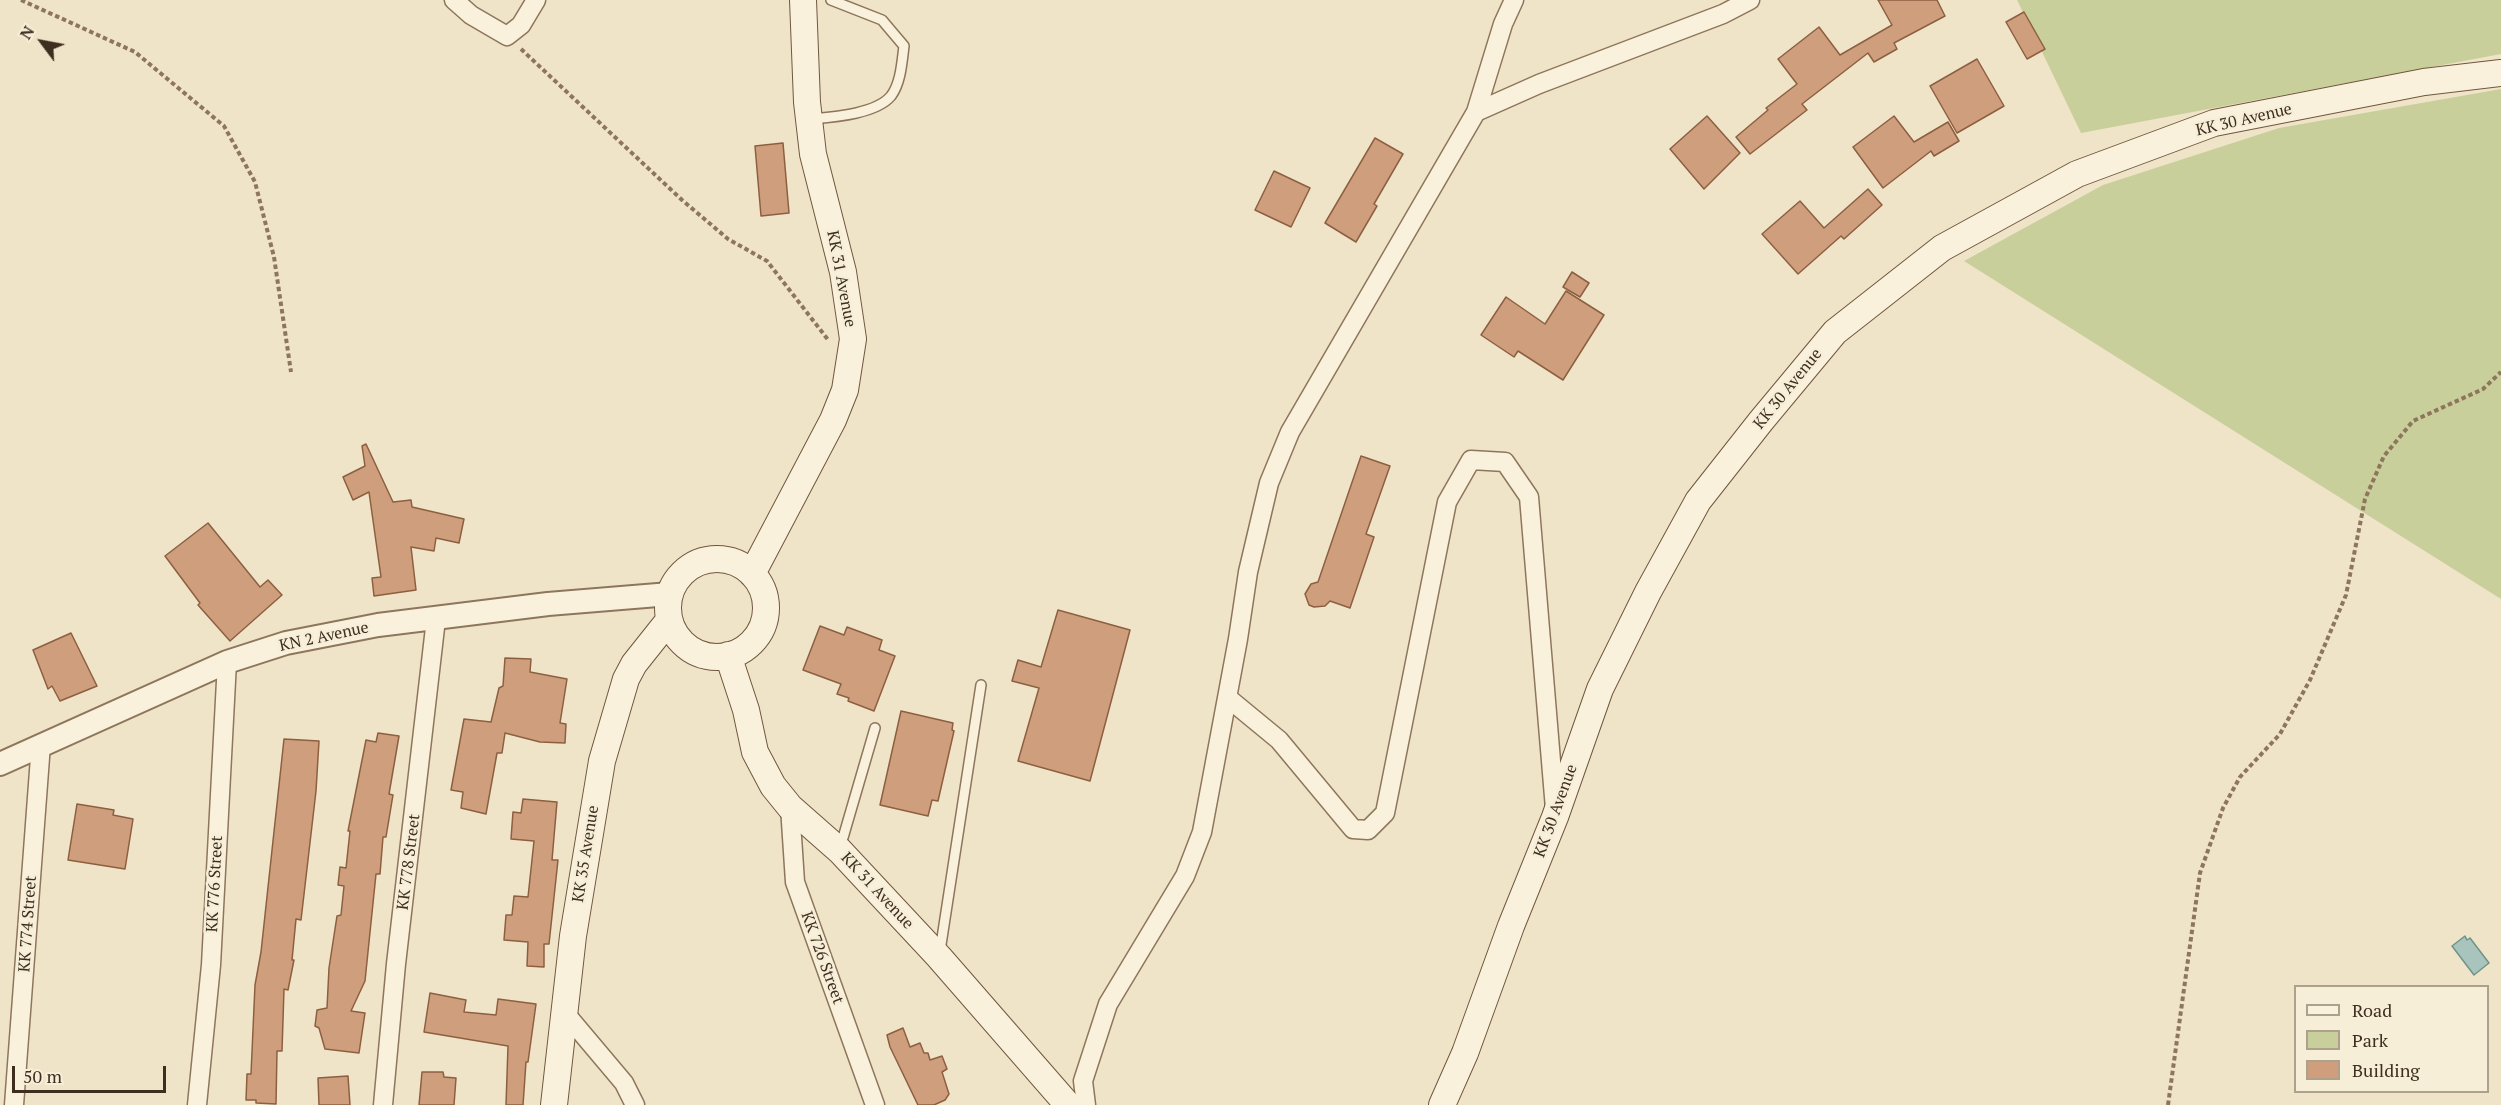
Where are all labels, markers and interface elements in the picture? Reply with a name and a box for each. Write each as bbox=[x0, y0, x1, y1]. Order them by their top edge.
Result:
north arrow bbox=[12, 12, 72, 72]
text: N bbox=[14, 21, 39, 43]
street label: KK 30 Avenue bbox=[2194, 100, 2294, 140]
street label: KK 31 Avenue bbox=[822, 229, 860, 329]
street label: KK 30 Avenue bbox=[1750, 345, 1826, 433]
street label: KN 2 Avenue bbox=[278, 618, 370, 656]
street label: KK 30 Avenue bbox=[1530, 762, 1582, 860]
street label: KK 35 Avenue bbox=[569, 804, 603, 904]
street label: KK 778 Street bbox=[394, 813, 424, 911]
street label: KK 776 Street bbox=[203, 835, 227, 933]
street label: KK 31 Avenue bbox=[837, 849, 917, 933]
street label: KK 774 Street bbox=[15, 875, 41, 973]
street label: KK 726 Street bbox=[796, 909, 848, 1007]
legend bbox=[2294, 985, 2489, 1093]
text: Road bbox=[2352, 998, 2392, 1022]
text: Park bbox=[2352, 1028, 2388, 1052]
scale bar bbox=[15, 1054, 170, 1092]
text: Building bbox=[2352, 1058, 2420, 1082]
text: 50 m bbox=[23, 1064, 62, 1088]

